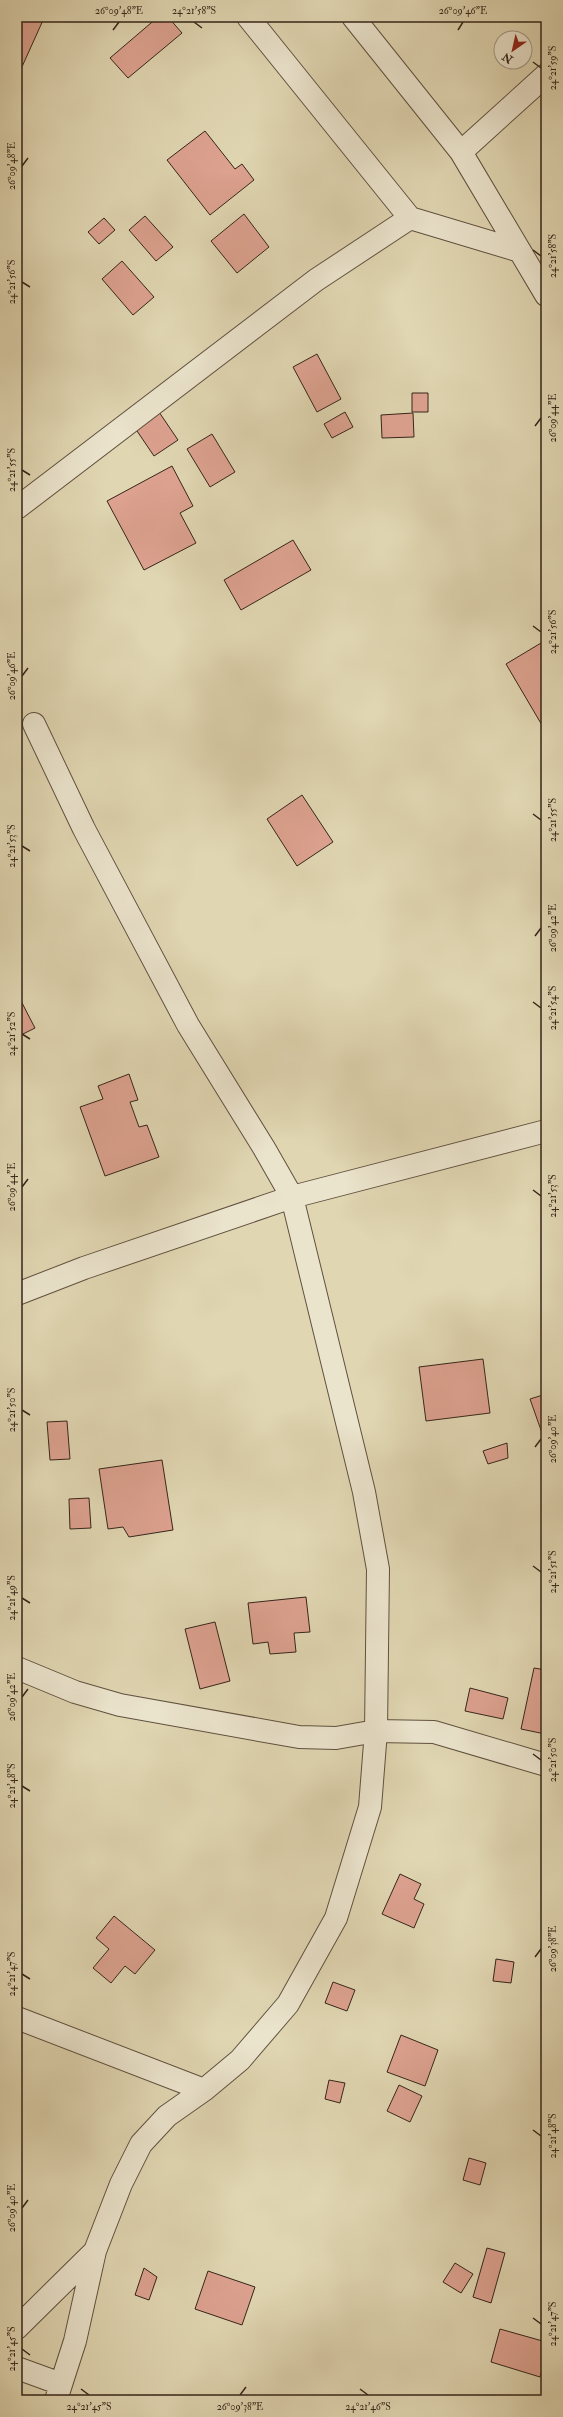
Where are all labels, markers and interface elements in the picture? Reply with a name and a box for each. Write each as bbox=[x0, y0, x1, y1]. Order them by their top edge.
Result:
text: 26°09'48"E bbox=[95, 5, 143, 17]
text: 24°21'58"S bbox=[172, 5, 216, 17]
text: 26°09'46"E bbox=[439, 5, 487, 17]
north arrow bbox=[493, 30, 533, 70]
text: 24°21'59"S bbox=[547, 46, 559, 90]
text: N bbox=[499, 49, 516, 67]
text: 26°09'48"E bbox=[6, 142, 18, 190]
text: 24°21'58"S bbox=[547, 234, 559, 278]
text: 24°21'56"S bbox=[6, 260, 18, 304]
text: 26°09'44"E bbox=[547, 394, 559, 442]
text: 24°21'55"S bbox=[6, 448, 18, 492]
text: 24°21'56"S bbox=[547, 610, 559, 654]
text: 26°09'46"E bbox=[6, 652, 18, 700]
text: 24°21'55"S bbox=[547, 798, 559, 842]
text: 24°21'53"S bbox=[6, 824, 18, 868]
text: 26°09'42"E bbox=[547, 904, 559, 952]
text: 24°21'54"S bbox=[547, 986, 559, 1030]
text: 24°21'52"S bbox=[6, 1012, 18, 1056]
text: 26°09'44"E bbox=[6, 1163, 18, 1211]
text: 24°21'53"S bbox=[547, 1174, 559, 1218]
text: 24°21'50"S bbox=[6, 1388, 18, 1432]
text: 26°09'40"E bbox=[547, 1415, 559, 1463]
text: 24°21'51"S bbox=[547, 1550, 559, 1594]
text: 24°21'49"S bbox=[6, 1575, 18, 1621]
text: 26°09'42"E bbox=[6, 1673, 18, 1721]
text: 24°21'50"S bbox=[547, 1738, 559, 1782]
text: 24°21'48"S bbox=[6, 1763, 18, 1809]
text: 26°09'38"E bbox=[547, 1926, 559, 1972]
text: 24°21'47"S bbox=[6, 1952, 18, 1996]
text: 24°21'48"S bbox=[547, 2113, 559, 2159]
text: 26°09'40"E bbox=[6, 2184, 18, 2232]
text: 24°21'47"S bbox=[547, 2302, 559, 2346]
text: 24°21'45"S bbox=[6, 2327, 18, 2371]
text: 24°21'45"S bbox=[67, 2401, 111, 2413]
text: 26°09'38"E bbox=[217, 2401, 263, 2413]
text: 24°21'46"S bbox=[345, 2401, 391, 2413]

